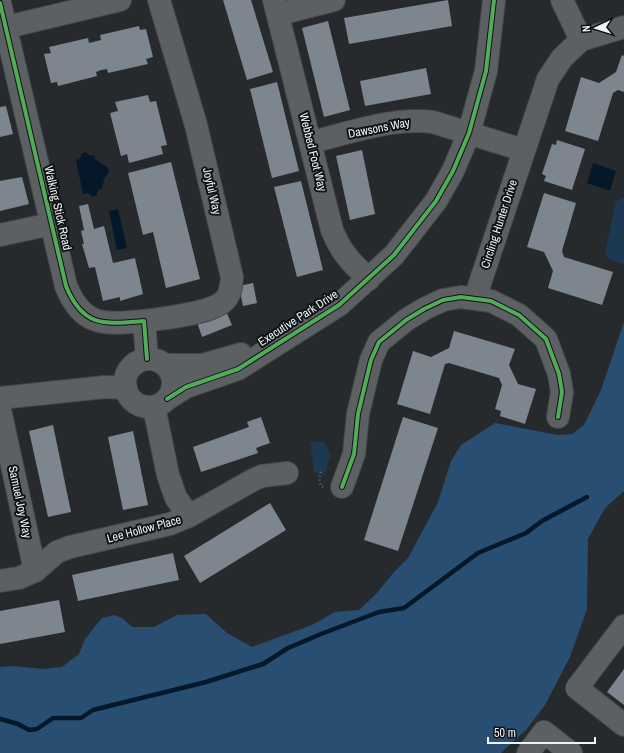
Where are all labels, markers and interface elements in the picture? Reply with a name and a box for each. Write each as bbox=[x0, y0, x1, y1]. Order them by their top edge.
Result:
north arrow bbox=[576, 8, 616, 48]
text: N bbox=[579, 25, 593, 32]
street label: Webbed Foot Way bbox=[296, 111, 331, 193]
street label: Dawsons Way bbox=[347, 114, 411, 142]
street label: Walking Stick Road bbox=[41, 164, 75, 252]
street label: Joyful Way bbox=[199, 166, 225, 216]
street label: Circling Hunter Drive bbox=[477, 178, 521, 270]
street label: Executive Park Drive bbox=[255, 286, 341, 350]
street label: Samuel Joy Way bbox=[5, 464, 35, 540]
street label: Lee Hollow Place bbox=[105, 511, 183, 547]
scale bar bbox=[488, 719, 595, 745]
text: 50 m bbox=[494, 725, 516, 741]

